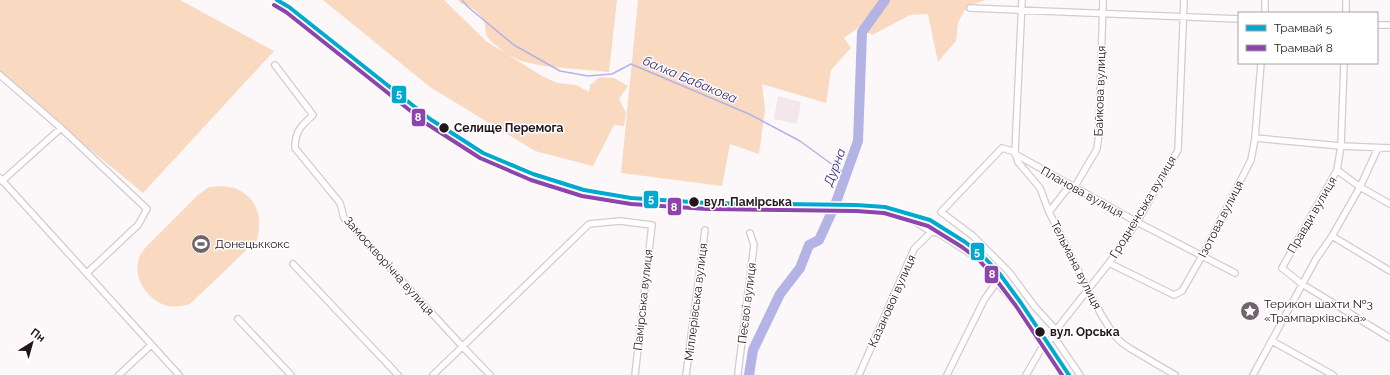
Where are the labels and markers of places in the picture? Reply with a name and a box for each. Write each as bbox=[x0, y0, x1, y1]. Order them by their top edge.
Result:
marker: Селище Перемога bbox=[437, 121, 451, 135]
place label: Селище Перемога bbox=[454, 121, 564, 135]
marker: вул. Памірська bbox=[687, 195, 701, 209]
place label: вул. Памірська bbox=[704, 195, 792, 209]
sports icon: Донецьккокс bbox=[190, 233, 212, 255]
place label: Донецьккокс bbox=[215, 237, 290, 251]
place label: Терикон шахти №3 «Трампарківська» bbox=[1264, 297, 1373, 325]
place icon: Терикон шахти №3 «Трампарківська» bbox=[1239, 300, 1261, 322]
marker: вул. Орська bbox=[1033, 325, 1047, 339]
place label: вул. Орська bbox=[1050, 325, 1120, 339]

